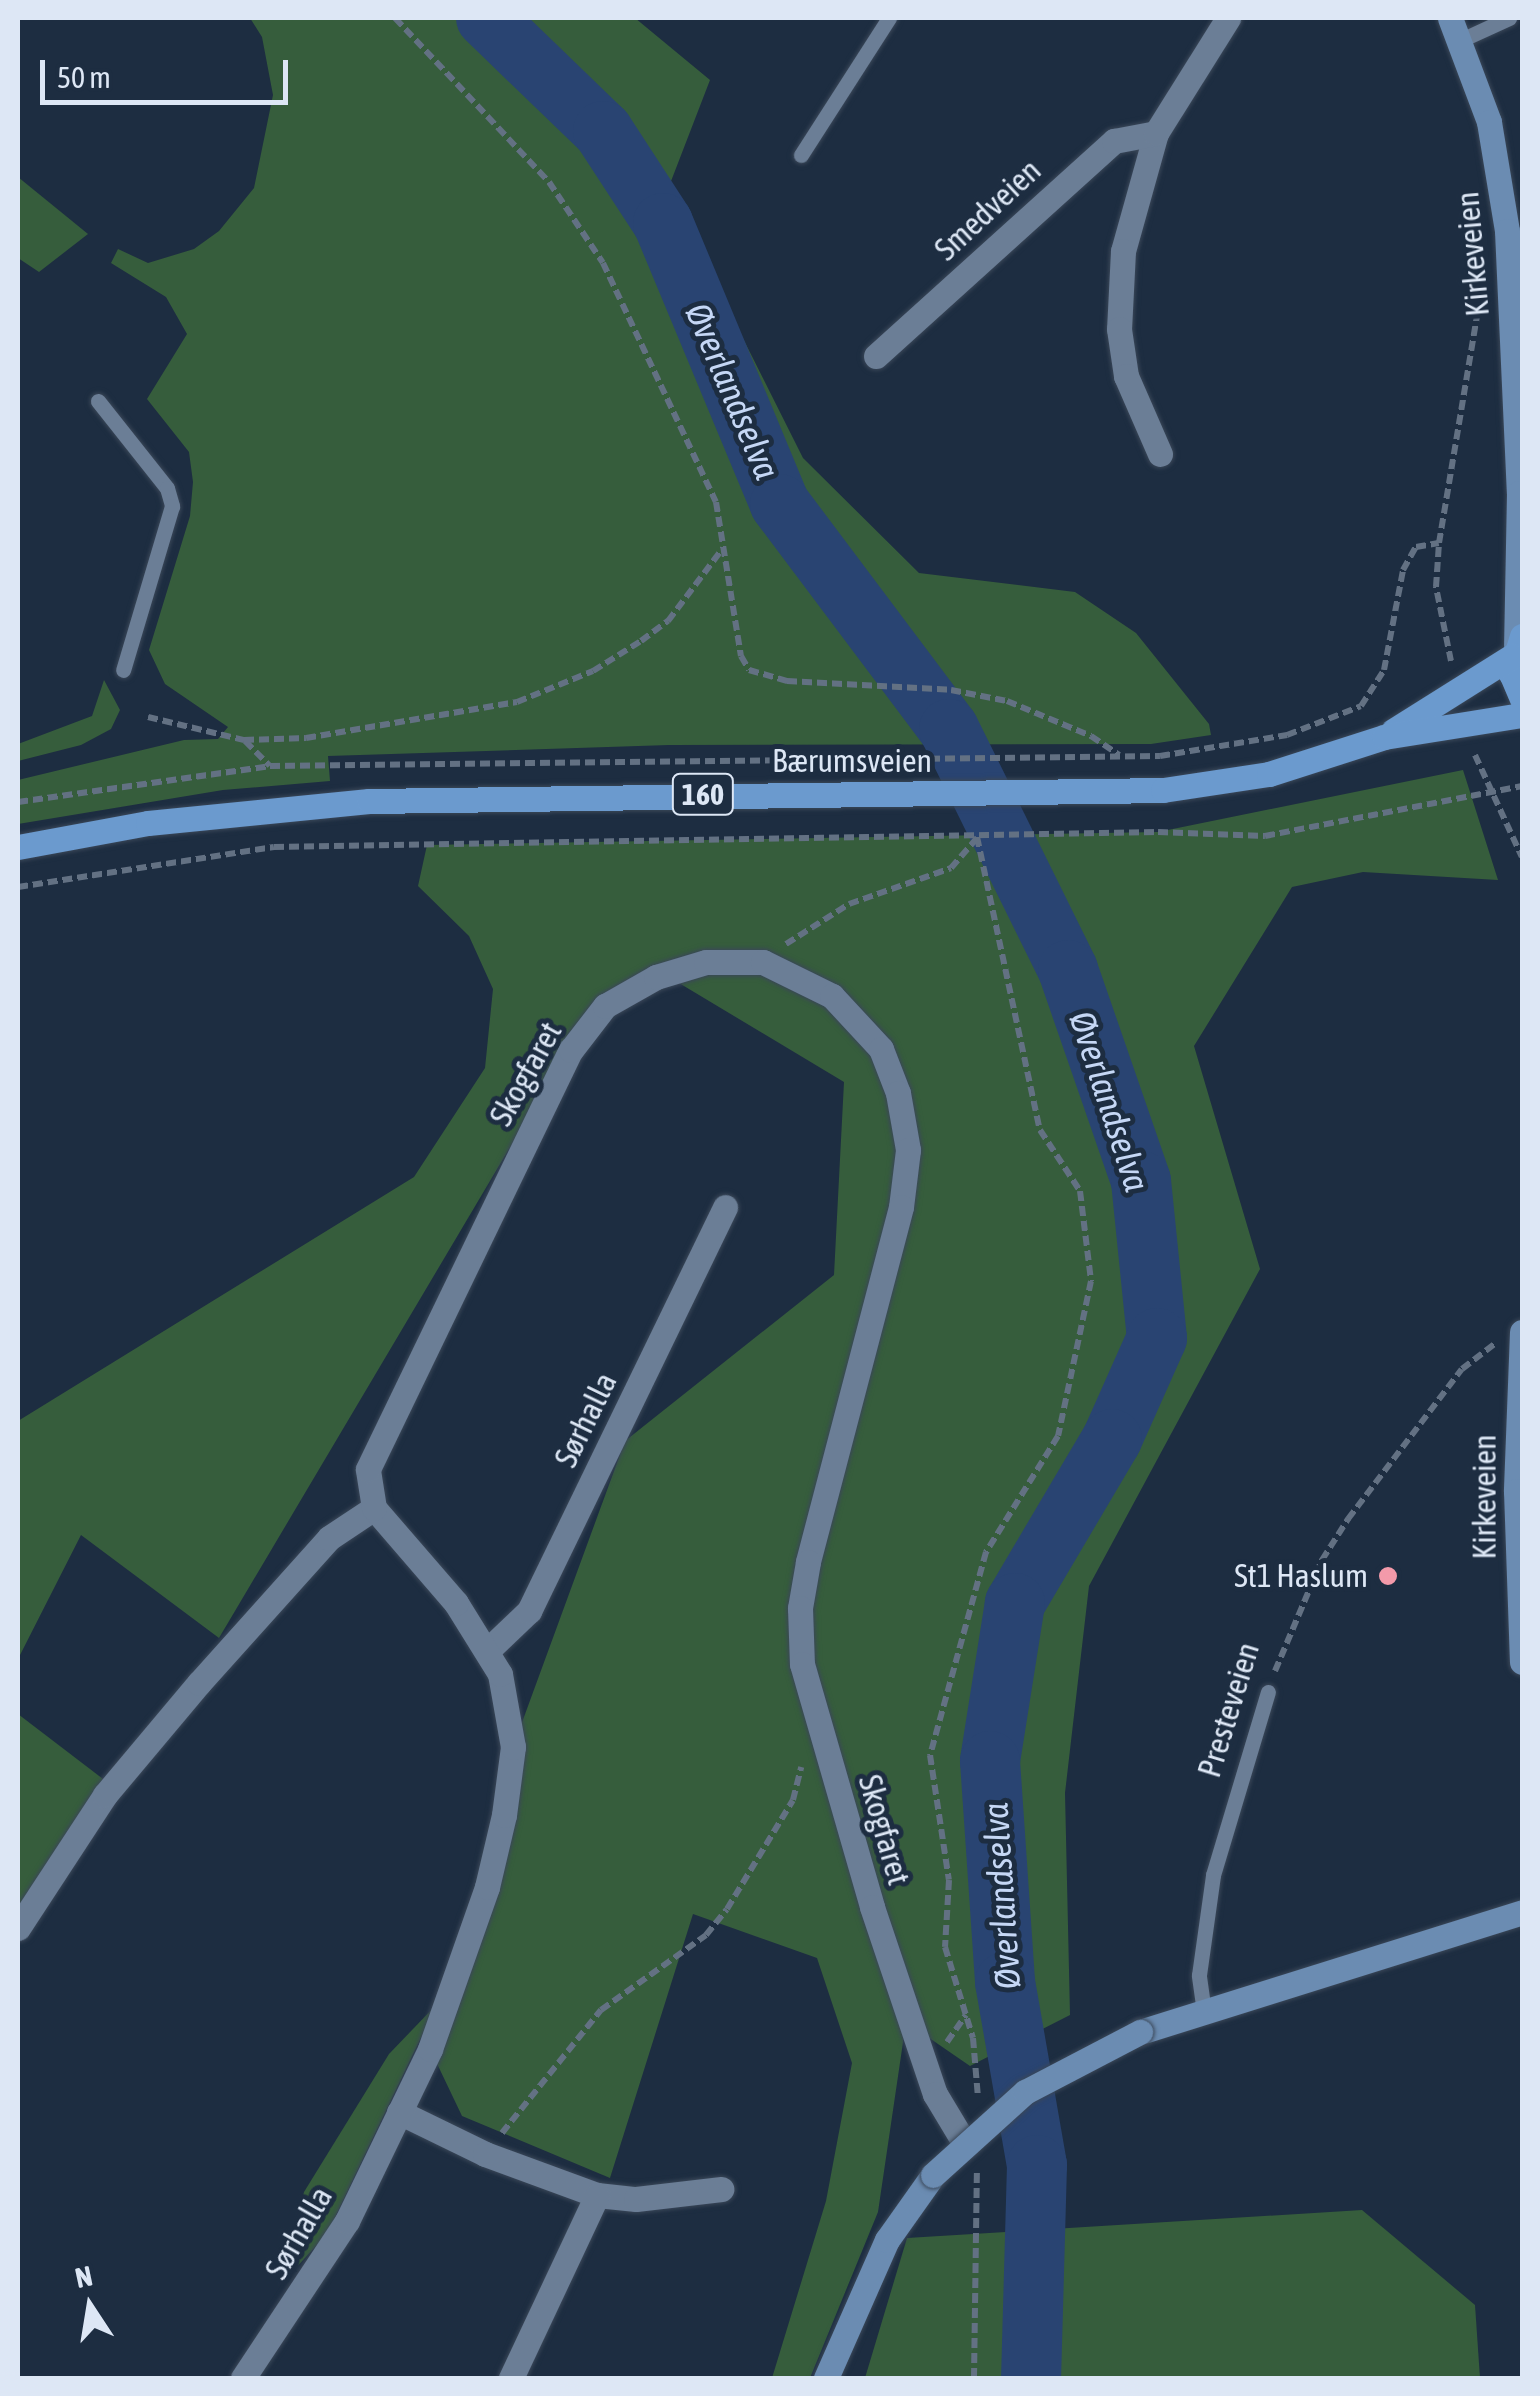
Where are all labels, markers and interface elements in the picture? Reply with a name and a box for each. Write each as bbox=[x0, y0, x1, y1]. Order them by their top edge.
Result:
scale bar bbox=[45, 40, 292, 102]
text: 50 m bbox=[57, 60, 111, 94]
street label: Smedveien bbox=[927, 151, 1049, 269]
street label: Kirkeveien bbox=[1448, 190, 1498, 318]
water label: Øverlandselva bbox=[677, 297, 789, 485]
street label: Bærumsveien bbox=[772, 742, 932, 780]
road number: 160 bbox=[670, 769, 736, 819]
water label: Øverlandselva bbox=[1061, 1006, 1159, 1196]
street label: Skogfaret bbox=[482, 1015, 570, 1133]
street label: Sørhalla bbox=[547, 1367, 625, 1473]
street label: Kirkeveien bbox=[1466, 1435, 1504, 1559]
place label: St1 Haslum bbox=[1234, 1557, 1368, 1595]
marker: St1 Haslum bbox=[1377, 1565, 1399, 1587]
street label: Presteveien bbox=[1190, 1638, 1268, 1782]
street label: Skogfaret bbox=[850, 1771, 918, 1889]
water label: Øverlandselva bbox=[974, 1801, 1028, 1991]
street label: Sørhalla bbox=[257, 2180, 341, 2286]
north arrow bbox=[40, 2256, 140, 2356]
text: N bbox=[72, 2259, 95, 2294]

